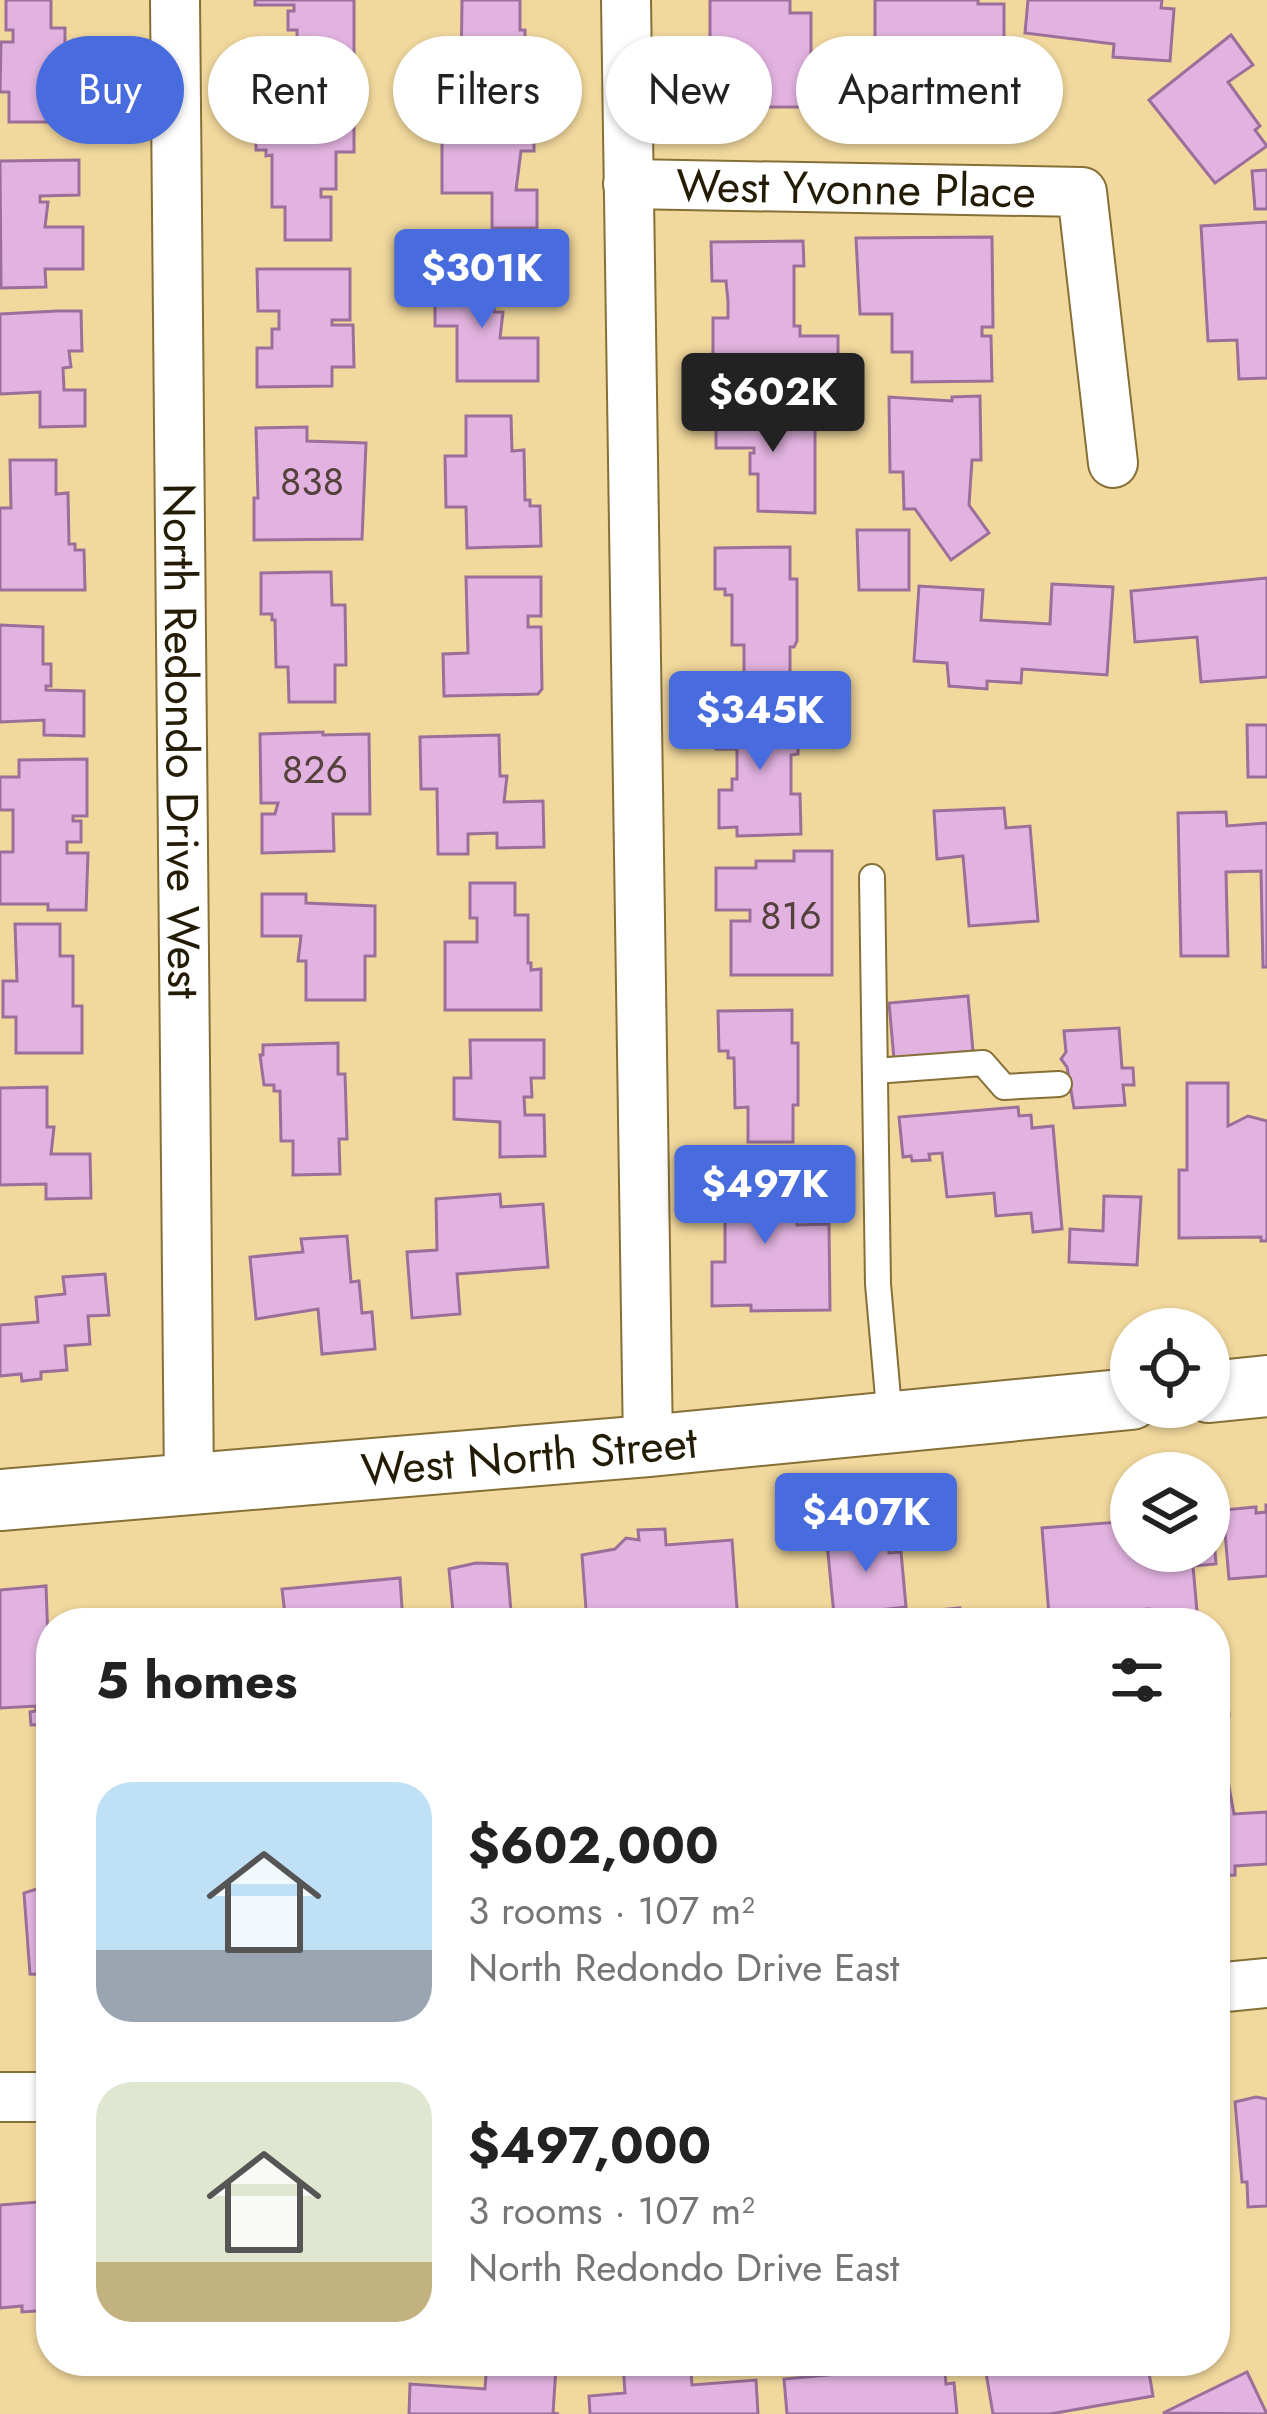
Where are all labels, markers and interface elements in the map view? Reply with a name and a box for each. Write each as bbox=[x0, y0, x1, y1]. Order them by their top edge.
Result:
chip: Buy bbox=[36, 36, 184, 144]
chip: Rent bbox=[208, 36, 369, 144]
chip: Filters bbox=[393, 36, 582, 144]
chip: New bbox=[606, 36, 772, 144]
chip: Apartment bbox=[796, 36, 1063, 144]
street label: West Yvonne Place bbox=[676, 153, 1036, 224]
pin: $301K bbox=[398, 229, 566, 331]
text: $301K bbox=[421, 239, 543, 296]
pin: $602K bbox=[689, 353, 857, 455]
text: $602K bbox=[708, 363, 838, 420]
house number: 838 bbox=[280, 453, 344, 510]
street label: North Redondo Drive West bbox=[147, 483, 216, 999]
pin: $345K bbox=[676, 671, 844, 773]
text: $345K bbox=[696, 681, 824, 738]
house number: 826 bbox=[282, 741, 348, 798]
house number: 816 bbox=[760, 887, 822, 944]
pin: $497K bbox=[681, 1145, 849, 1247]
text: $497K bbox=[701, 1155, 829, 1212]
map controls bbox=[1110, 1308, 1230, 1572]
button: locate bbox=[1110, 1308, 1230, 1428]
street label: West North Street bbox=[359, 1409, 700, 1503]
button: layers bbox=[1110, 1452, 1230, 1572]
pin: $407K bbox=[782, 1473, 950, 1575]
text: $407K bbox=[802, 1483, 930, 1540]
text: 5 homes bbox=[96, 1643, 298, 1717]
icon: filters bbox=[1104, 1647, 1170, 1713]
text: $602,000 bbox=[468, 1808, 719, 1882]
icon: home bbox=[192, 1830, 336, 1974]
text: 3 rooms · 107 m² bbox=[468, 1882, 755, 1939]
text: North Redondo Drive East bbox=[468, 1939, 899, 1996]
text: $497,000 bbox=[468, 2108, 711, 2182]
icon: home bbox=[192, 2130, 336, 2274]
text: 3 rooms · 107 m² bbox=[468, 2182, 755, 2239]
text: North Redondo Drive East bbox=[468, 2239, 899, 2296]

